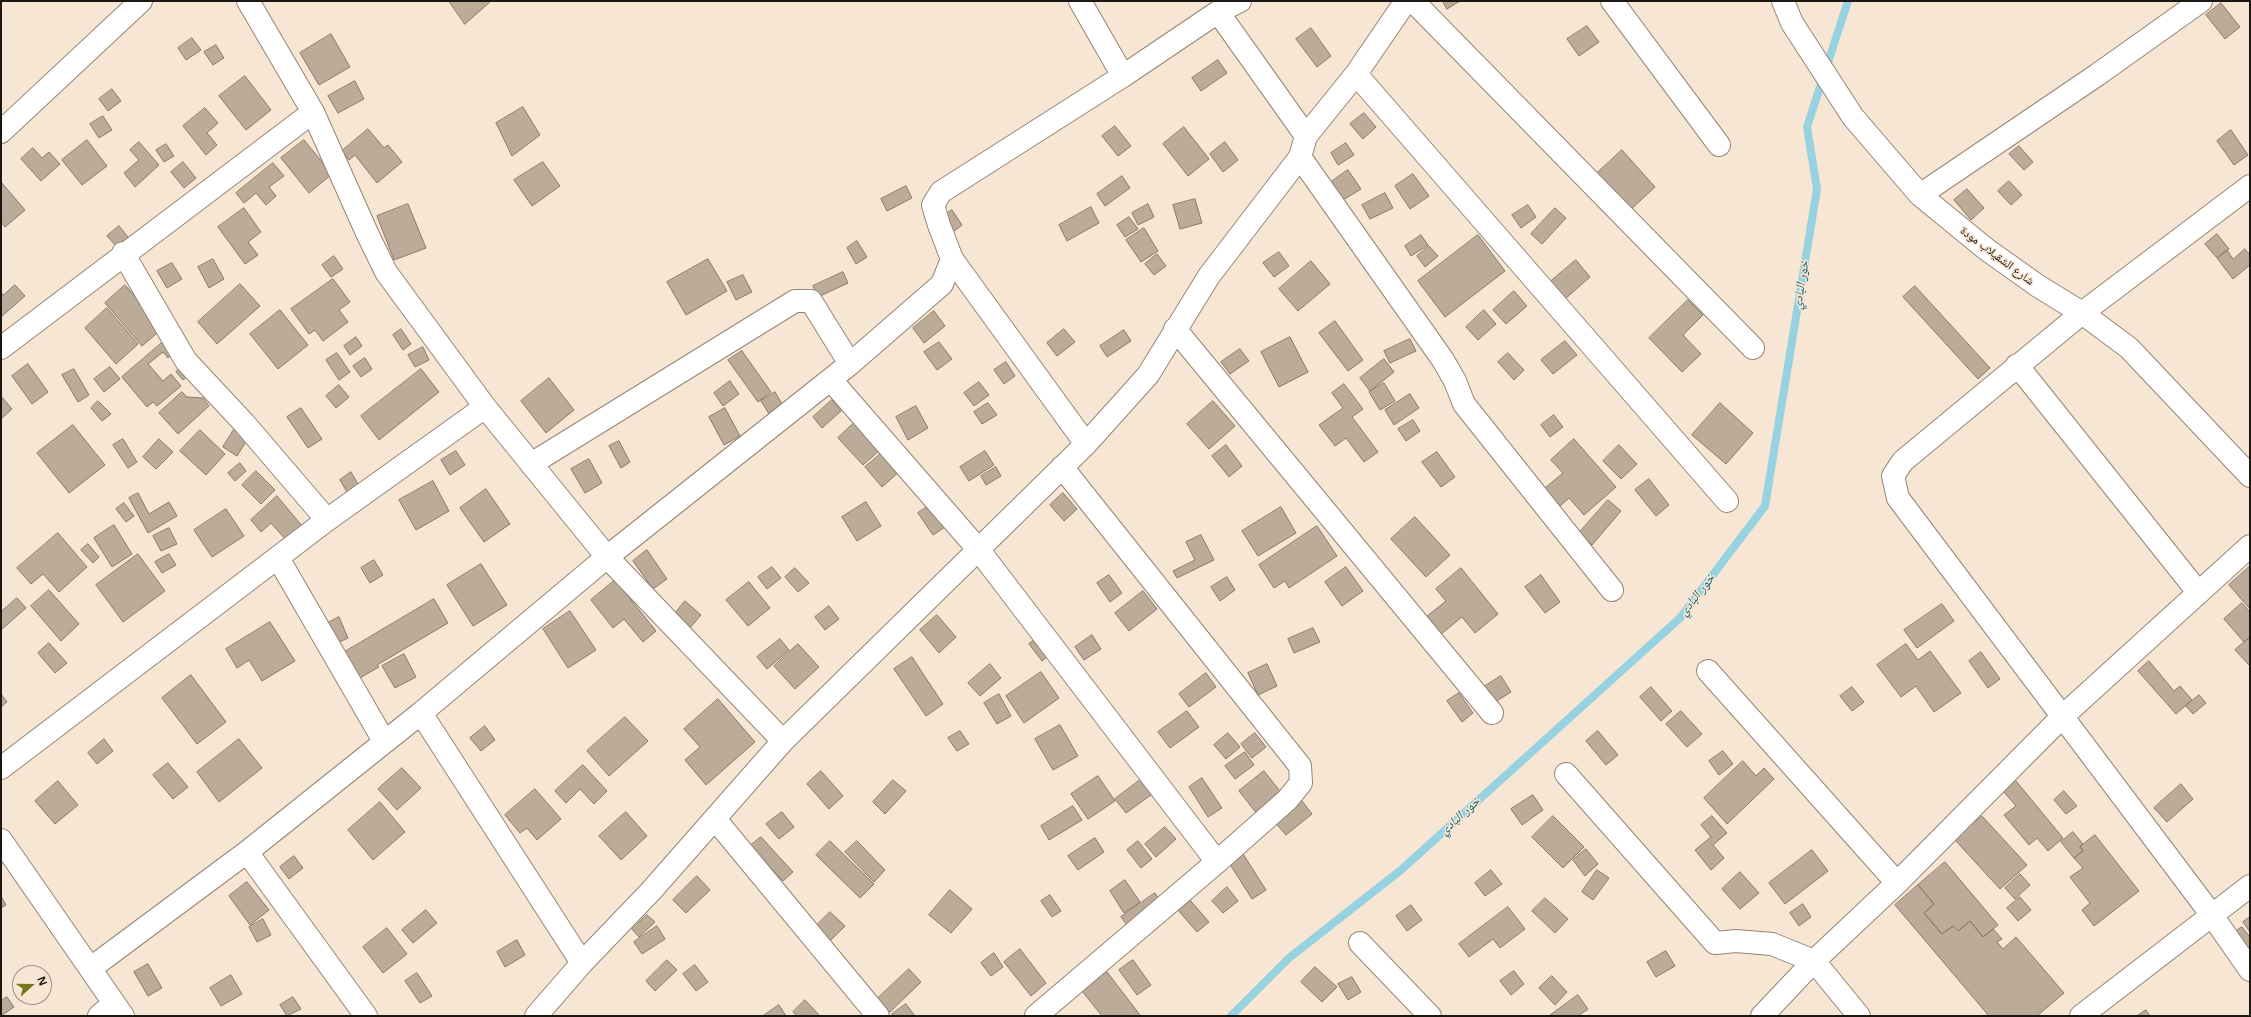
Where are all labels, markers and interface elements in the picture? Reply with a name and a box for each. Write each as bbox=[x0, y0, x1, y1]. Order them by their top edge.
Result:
street label: شارع الشقيلاب مودة bbox=[1957, 223, 2037, 289]
water label: خور البادي bbox=[1789, 260, 1813, 310]
water label: خور البادي bbox=[1676, 571, 1718, 619]
water label: خور البادي bbox=[1437, 794, 1483, 838]
north arrow bbox=[12, 965, 52, 1005]
text: N bbox=[34, 974, 51, 988]

